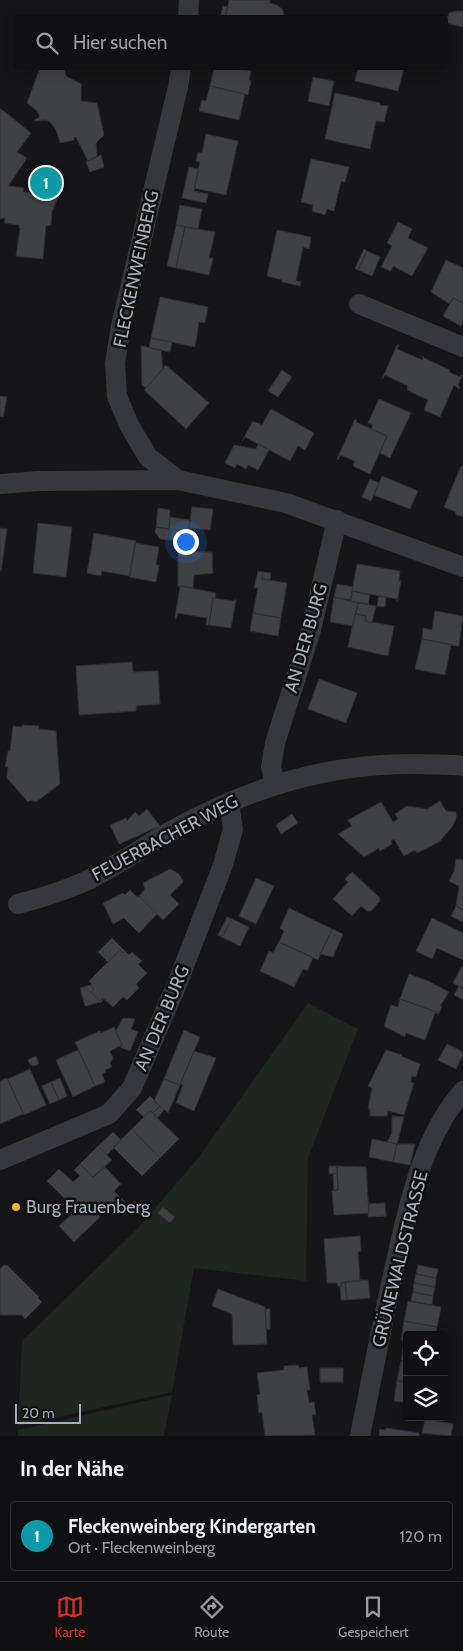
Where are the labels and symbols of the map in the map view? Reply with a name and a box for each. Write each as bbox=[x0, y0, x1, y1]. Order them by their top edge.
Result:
pin: 1 bbox=[30, 164, 62, 202]
street label: FLECKENWEINBERG bbox=[109, 188, 163, 350]
your location bbox=[173, 529, 199, 555]
street label: AN DER BURG bbox=[280, 581, 332, 695]
street label: FEUERBACHER WEG bbox=[88, 790, 242, 886]
street label: AN DER BURG bbox=[130, 962, 194, 1074]
street label: GRÜNEWALDSTRASSE bbox=[367, 1168, 433, 1350]
place label: Burg Frauenberg bbox=[26, 1196, 151, 1218]
marker: Burg Frauenberg bbox=[10, 1201, 22, 1213]
scale bar bbox=[15, 1401, 81, 1424]

